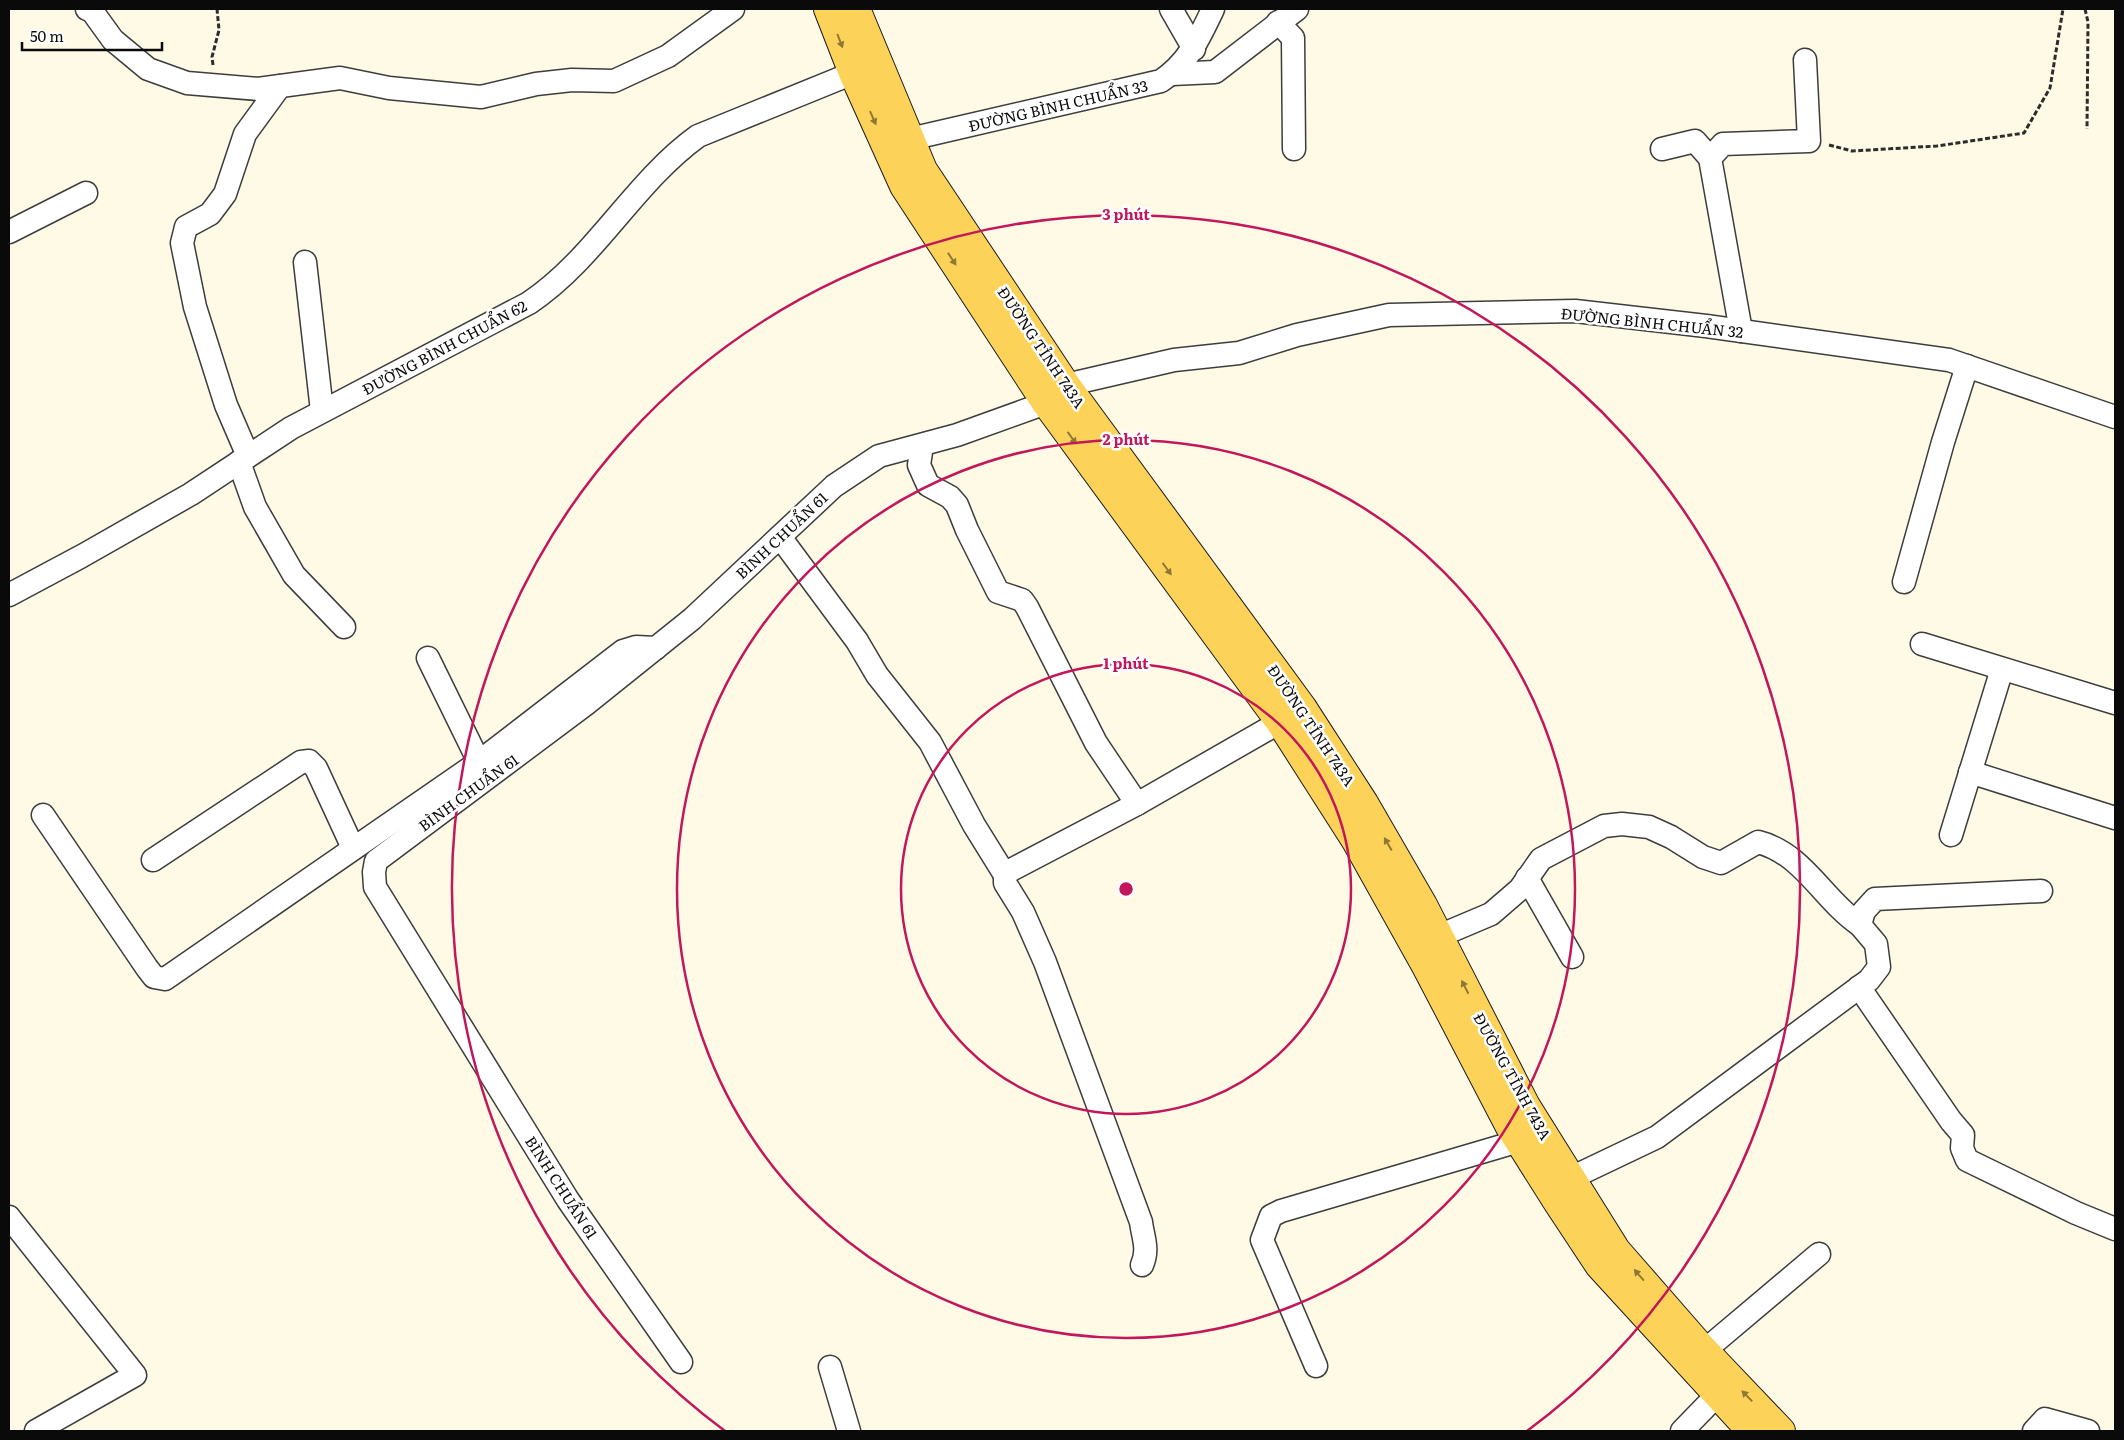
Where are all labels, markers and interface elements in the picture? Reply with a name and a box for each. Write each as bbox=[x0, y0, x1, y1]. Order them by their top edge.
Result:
scale bar bbox=[22, 20, 162, 52]
text: 50 m bbox=[30, 24, 64, 47]
one-way arrow bbox=[836, 34, 844, 49]
street label: ĐƯỜNG BÌNH CHUẨN 33 bbox=[966, 73, 1150, 137]
one-way arrow bbox=[869, 111, 877, 125]
text: 3 phút bbox=[1102, 202, 1150, 225]
one-way arrow bbox=[947, 252, 957, 266]
street label: ĐƯỜNG TỈNH 743A bbox=[993, 282, 1091, 412]
street label: ĐƯỜNG BÌNH CHUẨN 62 bbox=[358, 294, 531, 400]
street label: ĐƯỜNG BÌNH CHUẨN 32 bbox=[1560, 301, 1745, 343]
text: 2 phút bbox=[1102, 427, 1150, 450]
one-way arrow bbox=[1066, 431, 1077, 444]
street label: BÌNH CHUẨN 61 bbox=[730, 486, 832, 584]
one-way arrow bbox=[1162, 563, 1172, 576]
text: 1 phút bbox=[1103, 651, 1149, 674]
street label: ĐƯỜNG TỈNH 743A bbox=[1263, 660, 1361, 790]
street label: BÌNH CHUẨN 61 bbox=[413, 748, 523, 836]
one-way arrow bbox=[1383, 838, 1392, 851]
centre of rings bbox=[1117, 880, 1135, 898]
one-way arrow bbox=[1461, 980, 1469, 994]
street label: ĐƯỜNG TỈNH 743A bbox=[1468, 1008, 1558, 1144]
street label: BÌNH CHUẨN 61 bbox=[520, 1131, 604, 1243]
one-way arrow bbox=[1633, 1269, 1644, 1282]
one-way arrow bbox=[1741, 1390, 1753, 1402]

